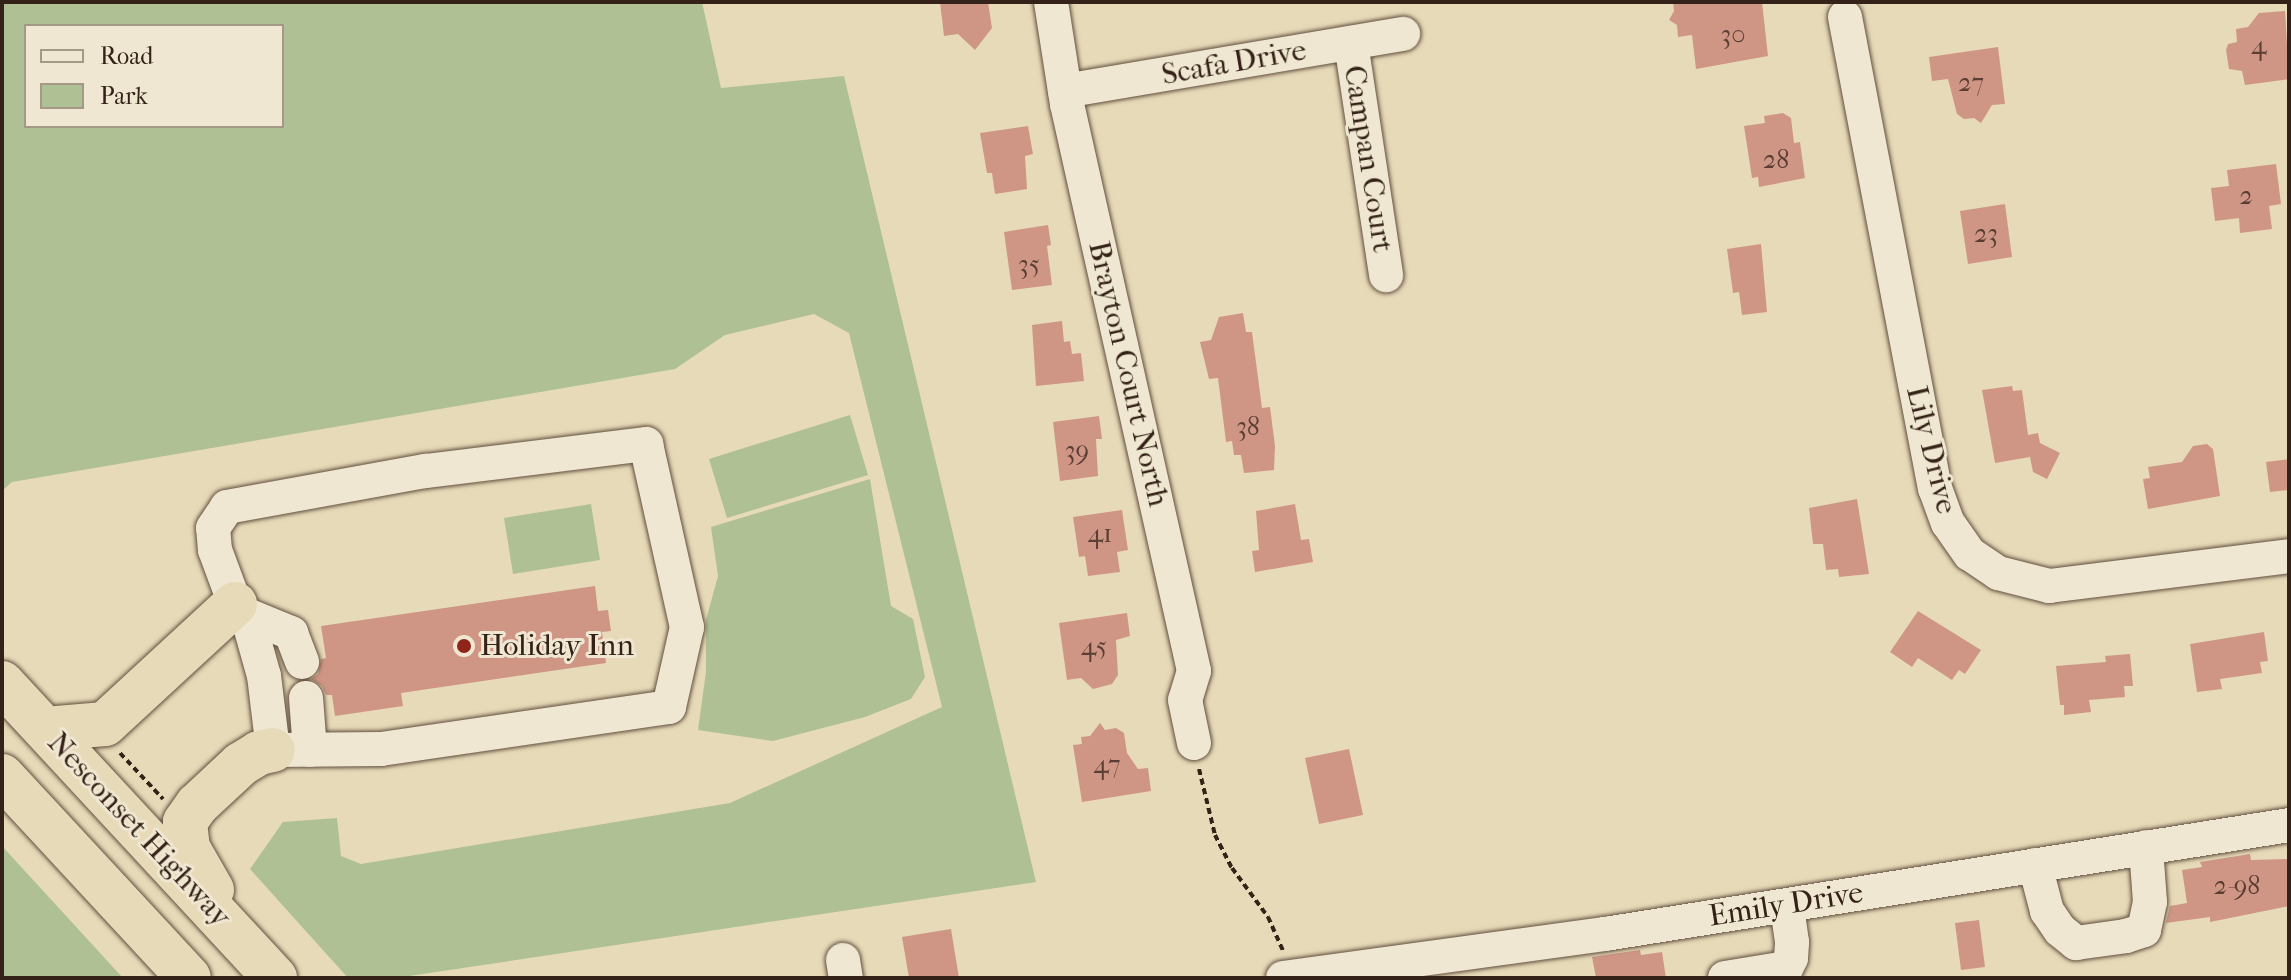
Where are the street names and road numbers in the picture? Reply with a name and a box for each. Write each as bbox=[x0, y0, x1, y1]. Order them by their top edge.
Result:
street label: Scafa Drive bbox=[1159, 33, 1309, 93]
street label: Campan Court bbox=[1335, 63, 1401, 255]
street label: Brayton Court North bbox=[1080, 238, 1176, 510]
street label: Lily Drive bbox=[1898, 382, 1964, 518]
street label: Nesconset Highway bbox=[40, 725, 238, 935]
street label: Emily Drive bbox=[1706, 875, 1866, 935]

